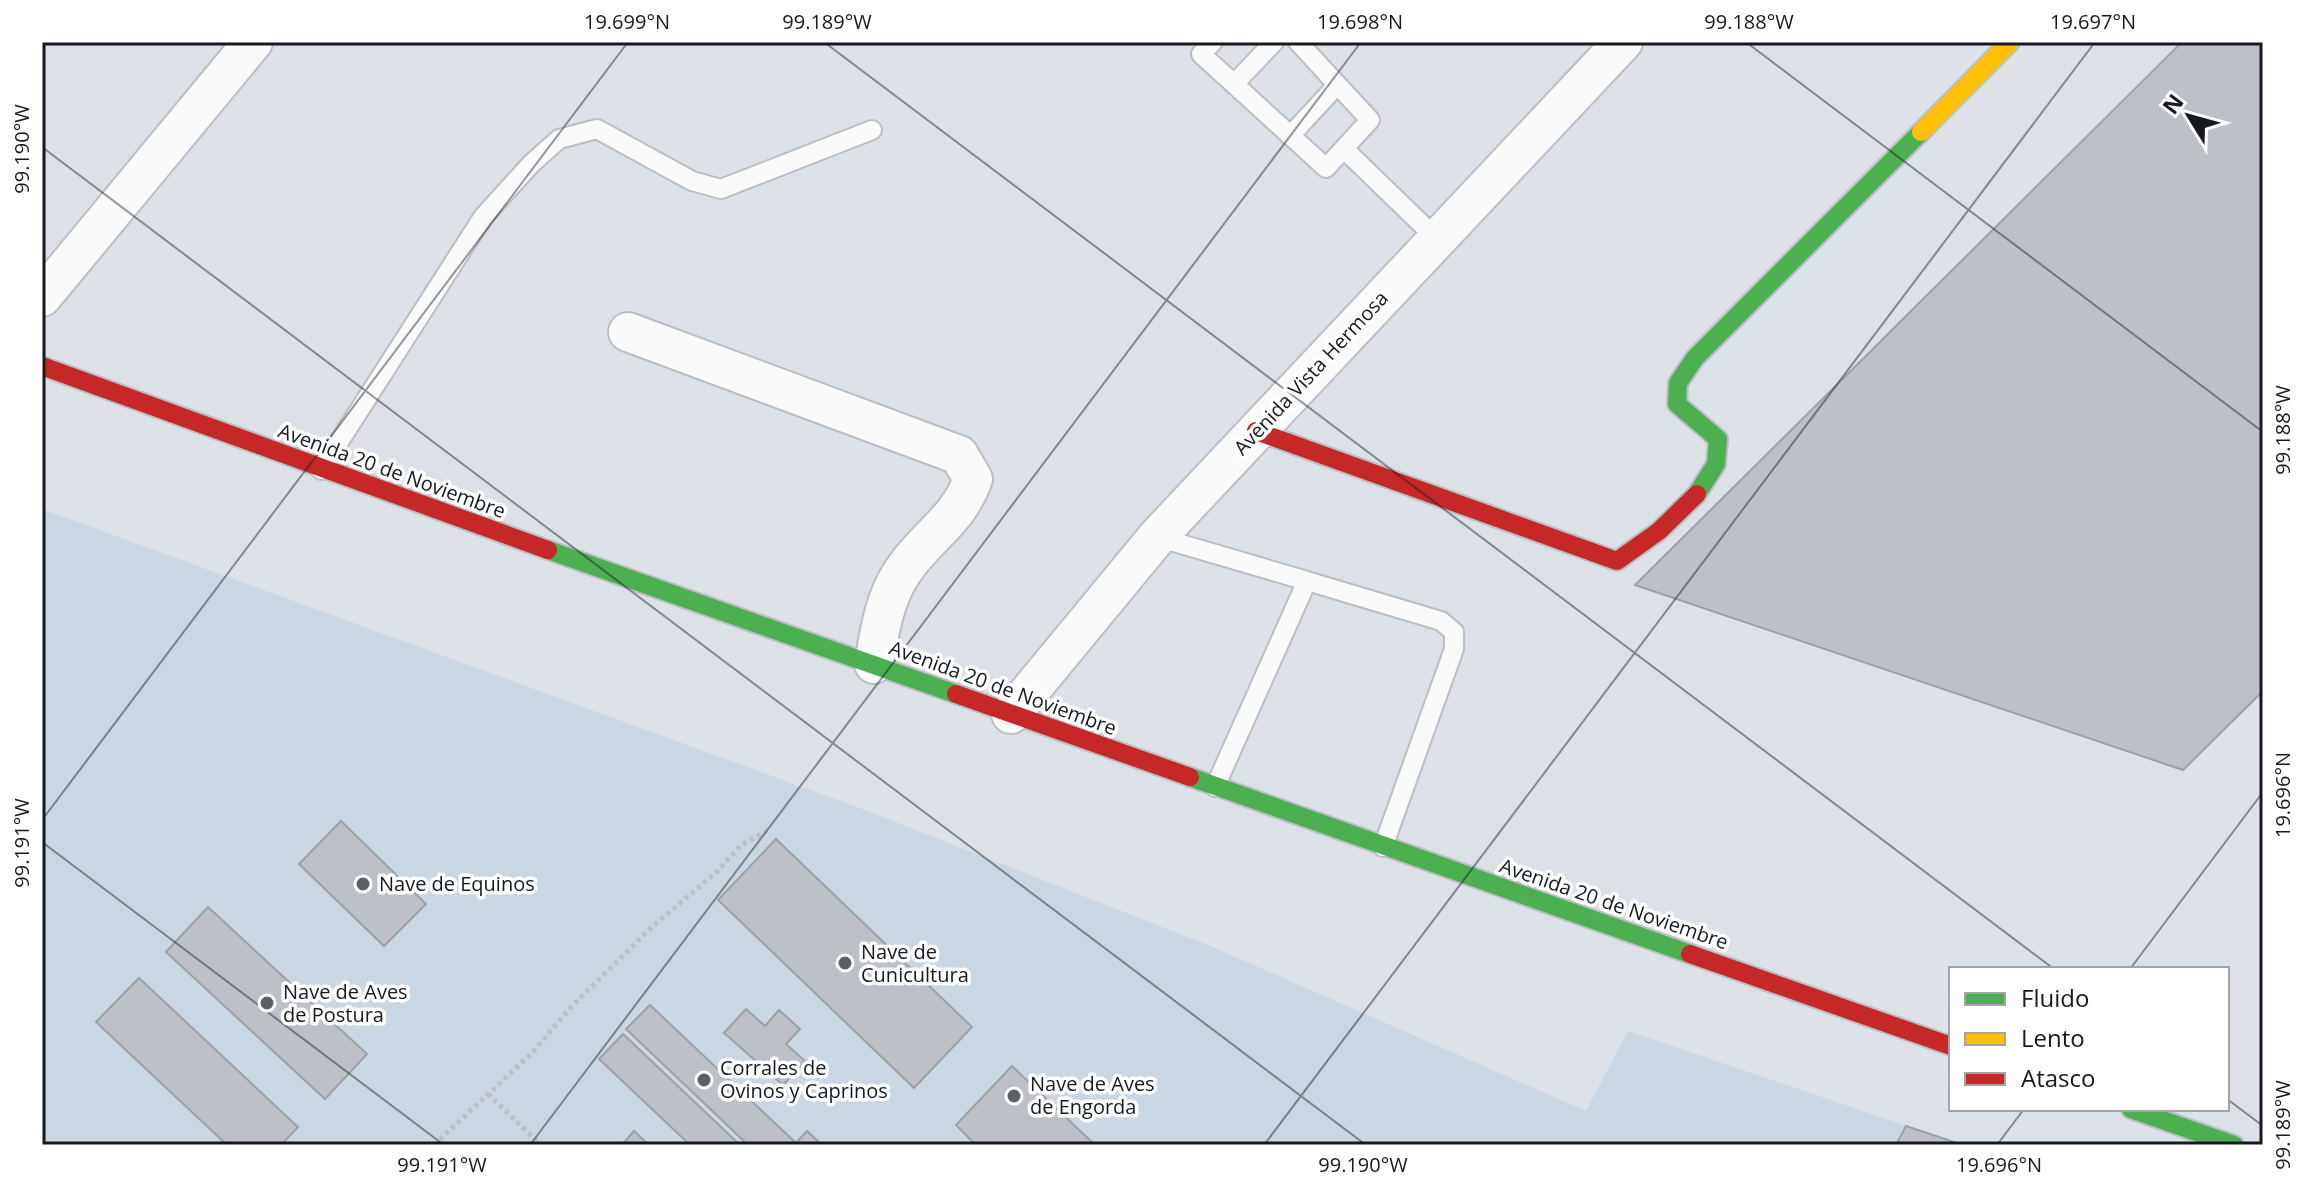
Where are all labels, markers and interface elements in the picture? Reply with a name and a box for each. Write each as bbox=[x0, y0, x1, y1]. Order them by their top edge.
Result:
text: 19.699°N bbox=[584, 8, 670, 35]
text: 99.189°W bbox=[782, 8, 872, 35]
text: 19.698°N bbox=[1317, 8, 1403, 35]
text: 99.188°W bbox=[1704, 8, 1794, 35]
text: 19.697°N bbox=[2050, 8, 2136, 35]
north arrow bbox=[2149, 76, 2229, 156]
text: N bbox=[2155, 87, 2190, 120]
text: 99.190°W bbox=[8, 104, 35, 194]
street label: Avenida Vista Hermosa bbox=[1227, 285, 1394, 460]
text: 99.188°W bbox=[2269, 385, 2296, 475]
street label: Avenida 20 de Noviembre bbox=[275, 417, 510, 524]
street label: Avenida 20 de Noviembre bbox=[886, 634, 1121, 741]
text: 19.696°N bbox=[2269, 752, 2296, 838]
text: 99.191°W bbox=[8, 798, 35, 888]
street label: Avenida 20 de Noviembre bbox=[1496, 852, 1732, 955]
place label: Nave de Equinos bbox=[379, 870, 535, 897]
marker: Nave de Equinos bbox=[354, 875, 372, 893]
place label: Nave de Cunicultura bbox=[861, 938, 969, 988]
marker: Nave de Cunicultura bbox=[836, 954, 854, 972]
legend bbox=[1949, 967, 2229, 1111]
place label: Nave de Aves de Postura bbox=[283, 978, 408, 1028]
text: Fluido bbox=[2021, 981, 2089, 1014]
marker: Nave de Aves de Postura bbox=[258, 994, 276, 1012]
text: Lento bbox=[2021, 1021, 2085, 1054]
place label: Corrales de Ovinos y Caprinos bbox=[720, 1054, 888, 1104]
text: Atasco bbox=[2021, 1061, 2095, 1094]
place label: Nave de Aves de Engorda bbox=[1030, 1070, 1155, 1120]
marker: Corrales de Ovinos y Caprinos bbox=[695, 1071, 713, 1089]
text: 99.189°W bbox=[2269, 1080, 2296, 1170]
marker: Nave de Aves de Engorda bbox=[1005, 1087, 1023, 1105]
text: 99.191°W bbox=[397, 1151, 487, 1178]
text: 99.190°W bbox=[1318, 1151, 1408, 1178]
text: 19.696°N bbox=[1956, 1151, 2042, 1178]

